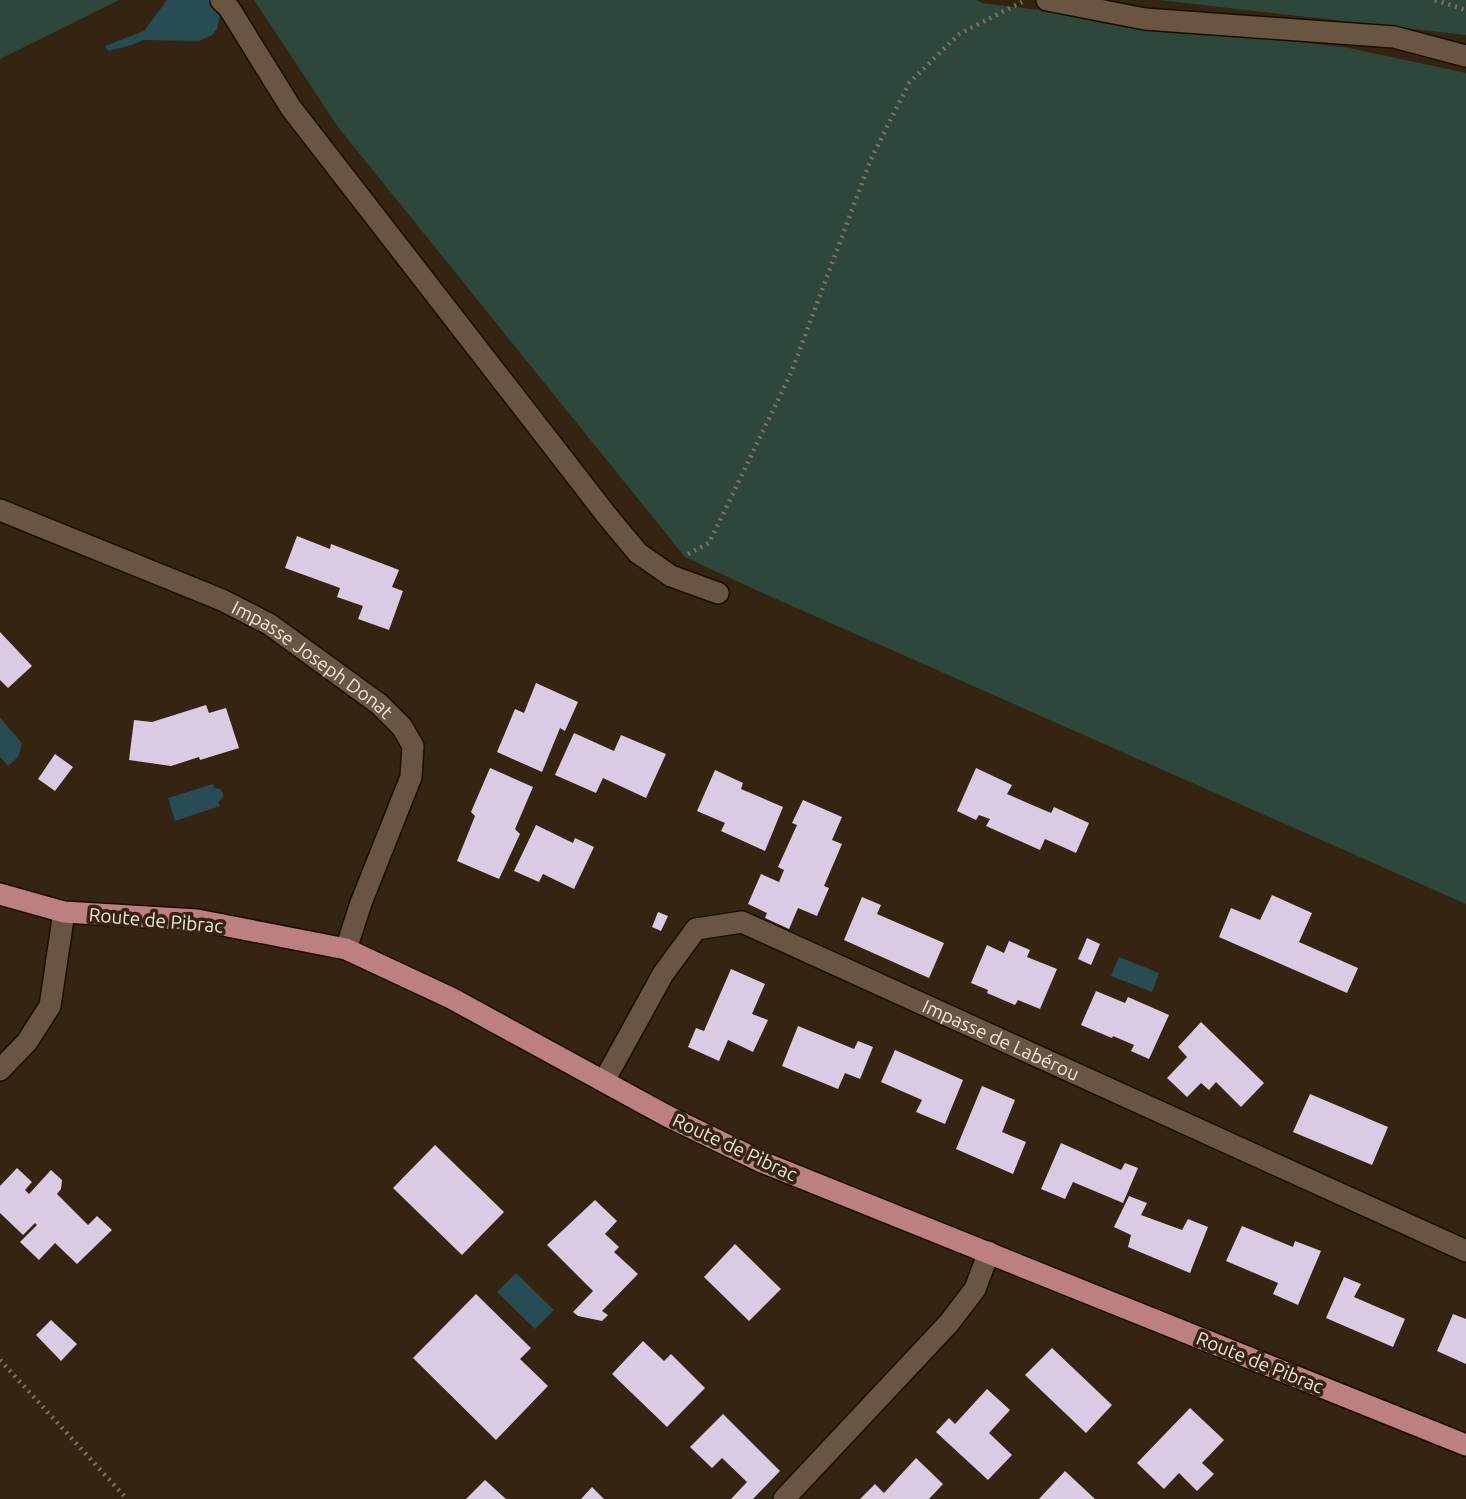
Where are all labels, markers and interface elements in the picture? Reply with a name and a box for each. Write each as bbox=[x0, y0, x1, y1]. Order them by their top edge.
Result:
street label: Impasse Joseph Donat bbox=[228, 596, 398, 723]
street label: Route de Pibrac bbox=[88, 903, 224, 937]
street label: Impasse de Labérou bbox=[919, 995, 1083, 1085]
street label: Route de Pibrac bbox=[669, 1109, 801, 1186]
street label: Route de Pibrac bbox=[1193, 1327, 1327, 1398]

